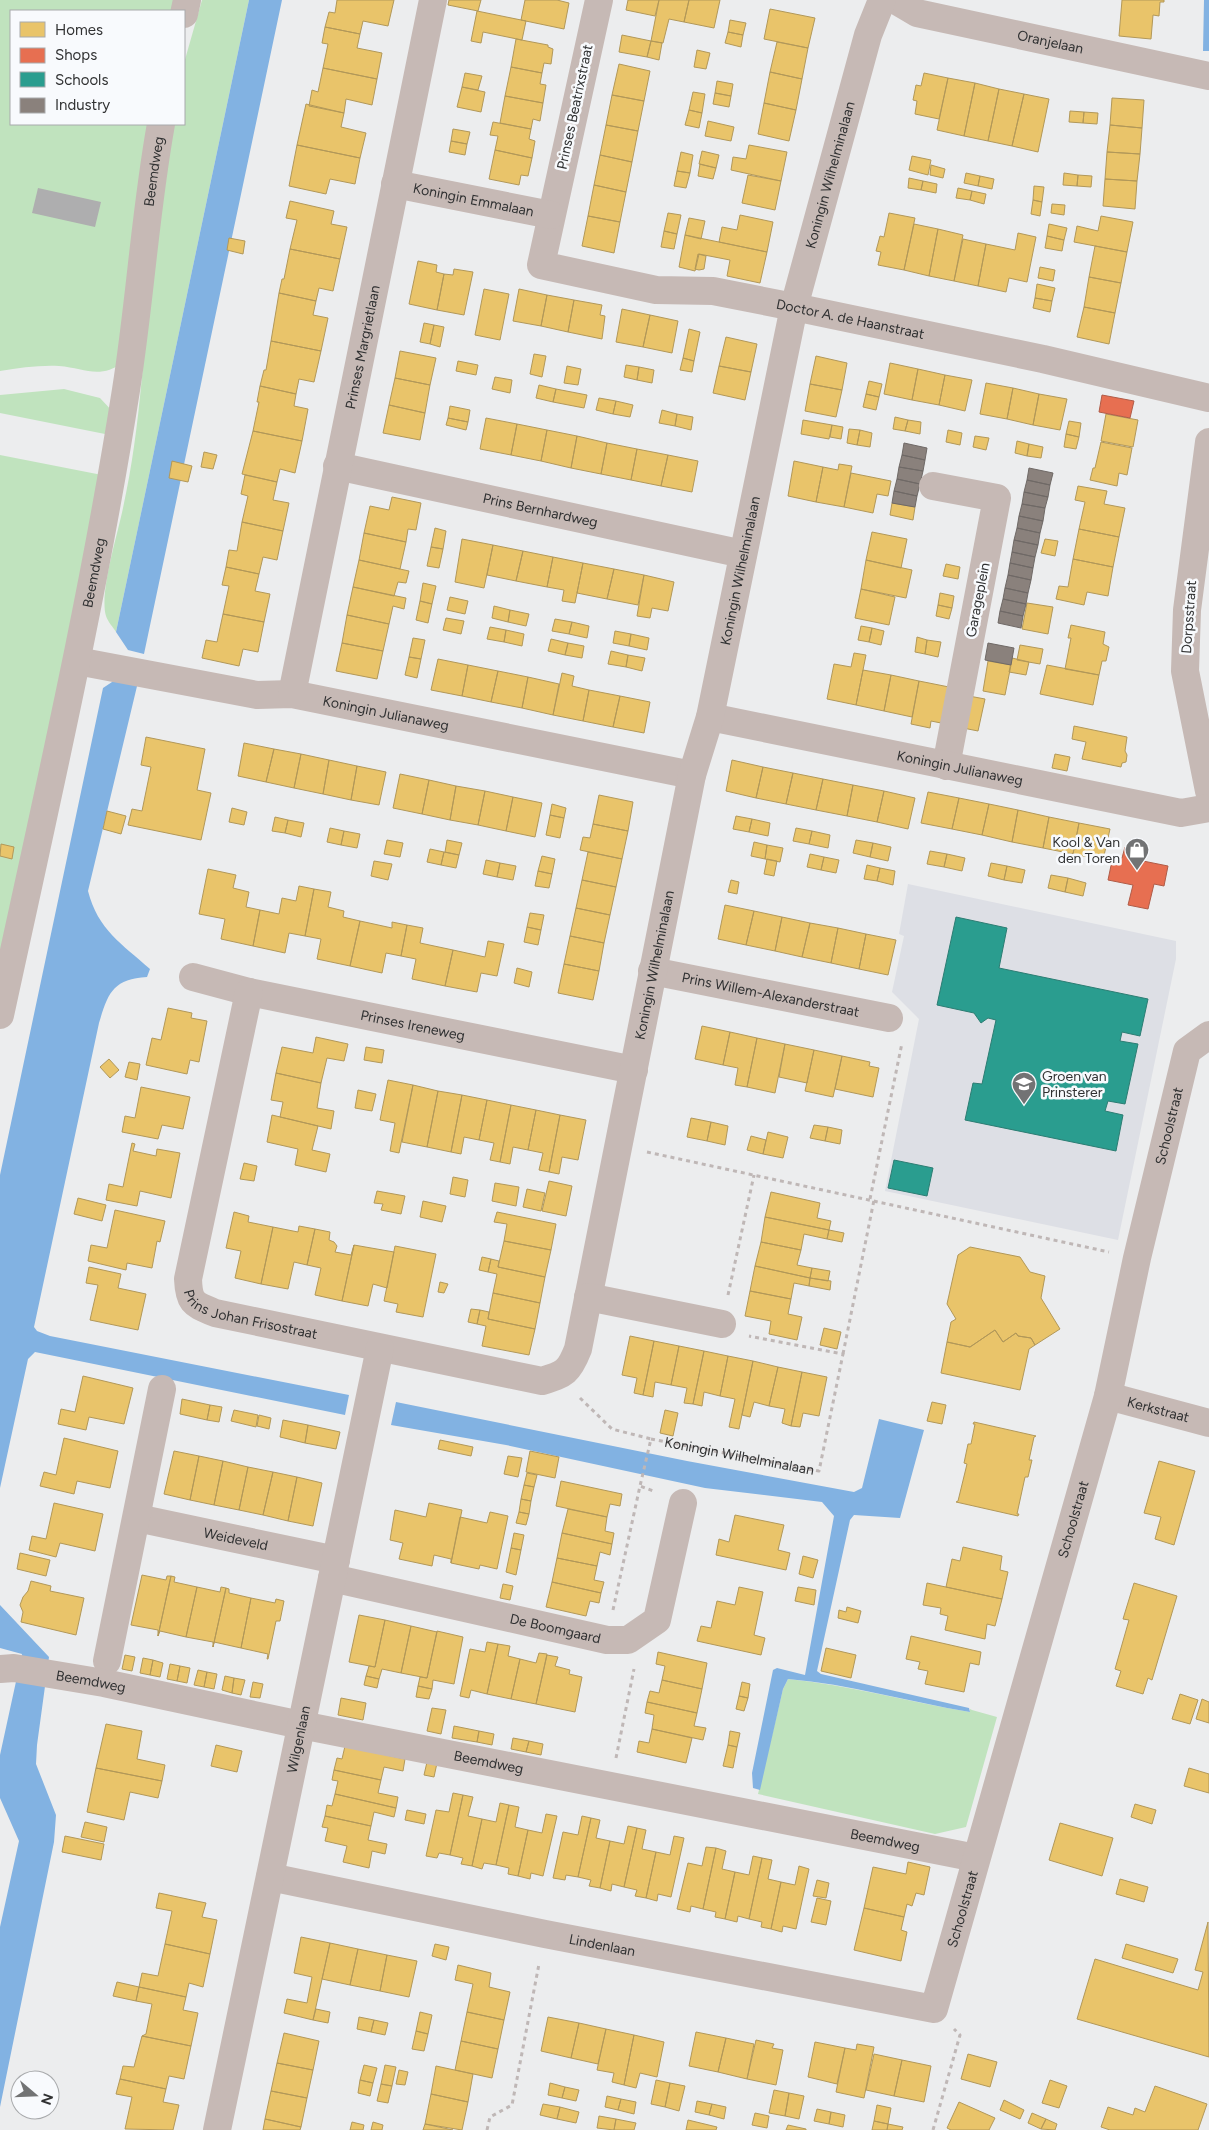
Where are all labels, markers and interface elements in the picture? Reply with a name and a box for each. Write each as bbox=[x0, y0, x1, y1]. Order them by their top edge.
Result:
legend bbox=[10, 10, 185, 125]
text: Homes bbox=[55, 21, 103, 39]
street label: Oranjelaan bbox=[1016, 26, 1085, 57]
street label: Prinses Beatrixstraat bbox=[553, 43, 597, 171]
text: Shops bbox=[55, 46, 97, 64]
text: Schools bbox=[55, 71, 108, 89]
text: Industry bbox=[55, 96, 110, 114]
street label: Koningin Wilhelminalaan bbox=[802, 99, 858, 250]
street label: Beemdweg bbox=[140, 135, 167, 208]
street label: Koningin Emmalaan bbox=[412, 179, 535, 220]
street label: Prinses Margrietlaan bbox=[342, 283, 383, 411]
street label: Doctor A. de Haanstraat bbox=[775, 295, 926, 342]
street label: Prins Bernhardweg bbox=[481, 489, 599, 531]
street label: Koningin Wilhelminalaan bbox=[716, 494, 764, 647]
street label: Beemdweg bbox=[79, 537, 109, 609]
street label: Garageplein bbox=[962, 561, 994, 639]
street label: Dorpsstraat bbox=[1178, 580, 1200, 654]
street label: Koningin Julianaweg bbox=[321, 692, 450, 734]
street label: Koningin Julianaweg bbox=[895, 747, 1024, 789]
place label: Kool & Van den Toren bbox=[1052, 834, 1120, 867]
shop icon: Kool & Van den Toren bbox=[1124, 837, 1150, 871]
street label: Koningin Wilhelminalaan bbox=[631, 889, 677, 1041]
street label: Prins Willem-Alexanderstraat bbox=[680, 969, 861, 1020]
street label: Prinses Ireneweg bbox=[359, 1006, 466, 1044]
place label: Groen van Prinsterer bbox=[1042, 1068, 1107, 1101]
school or university icon: Groen van Prinsterer bbox=[1011, 1071, 1037, 1105]
street label: Schoolstraat bbox=[1151, 1085, 1186, 1167]
street label: Prins Johan Frisostraat bbox=[180, 1288, 319, 1343]
street label: Kerkstraat bbox=[1125, 1393, 1191, 1426]
street label: Koningin Wilhelminalaan bbox=[663, 1433, 816, 1478]
street label: Schoolstraat bbox=[1054, 1479, 1092, 1560]
street label: Weideveld bbox=[202, 1524, 270, 1554]
street label: De Boomgaard bbox=[508, 1610, 603, 1647]
street label: Beemdweg bbox=[55, 1667, 127, 1696]
street label: Wilgenlaan bbox=[283, 1704, 314, 1775]
street label: Beemdweg bbox=[452, 1747, 525, 1777]
street label: Beemdweg bbox=[849, 1825, 921, 1855]
street label: Schoolstraat bbox=[943, 1868, 981, 1950]
street label: Lindenlaan bbox=[567, 1930, 637, 1960]
north arrow bbox=[10, 2070, 60, 2120]
text: N bbox=[37, 2091, 57, 2107]

